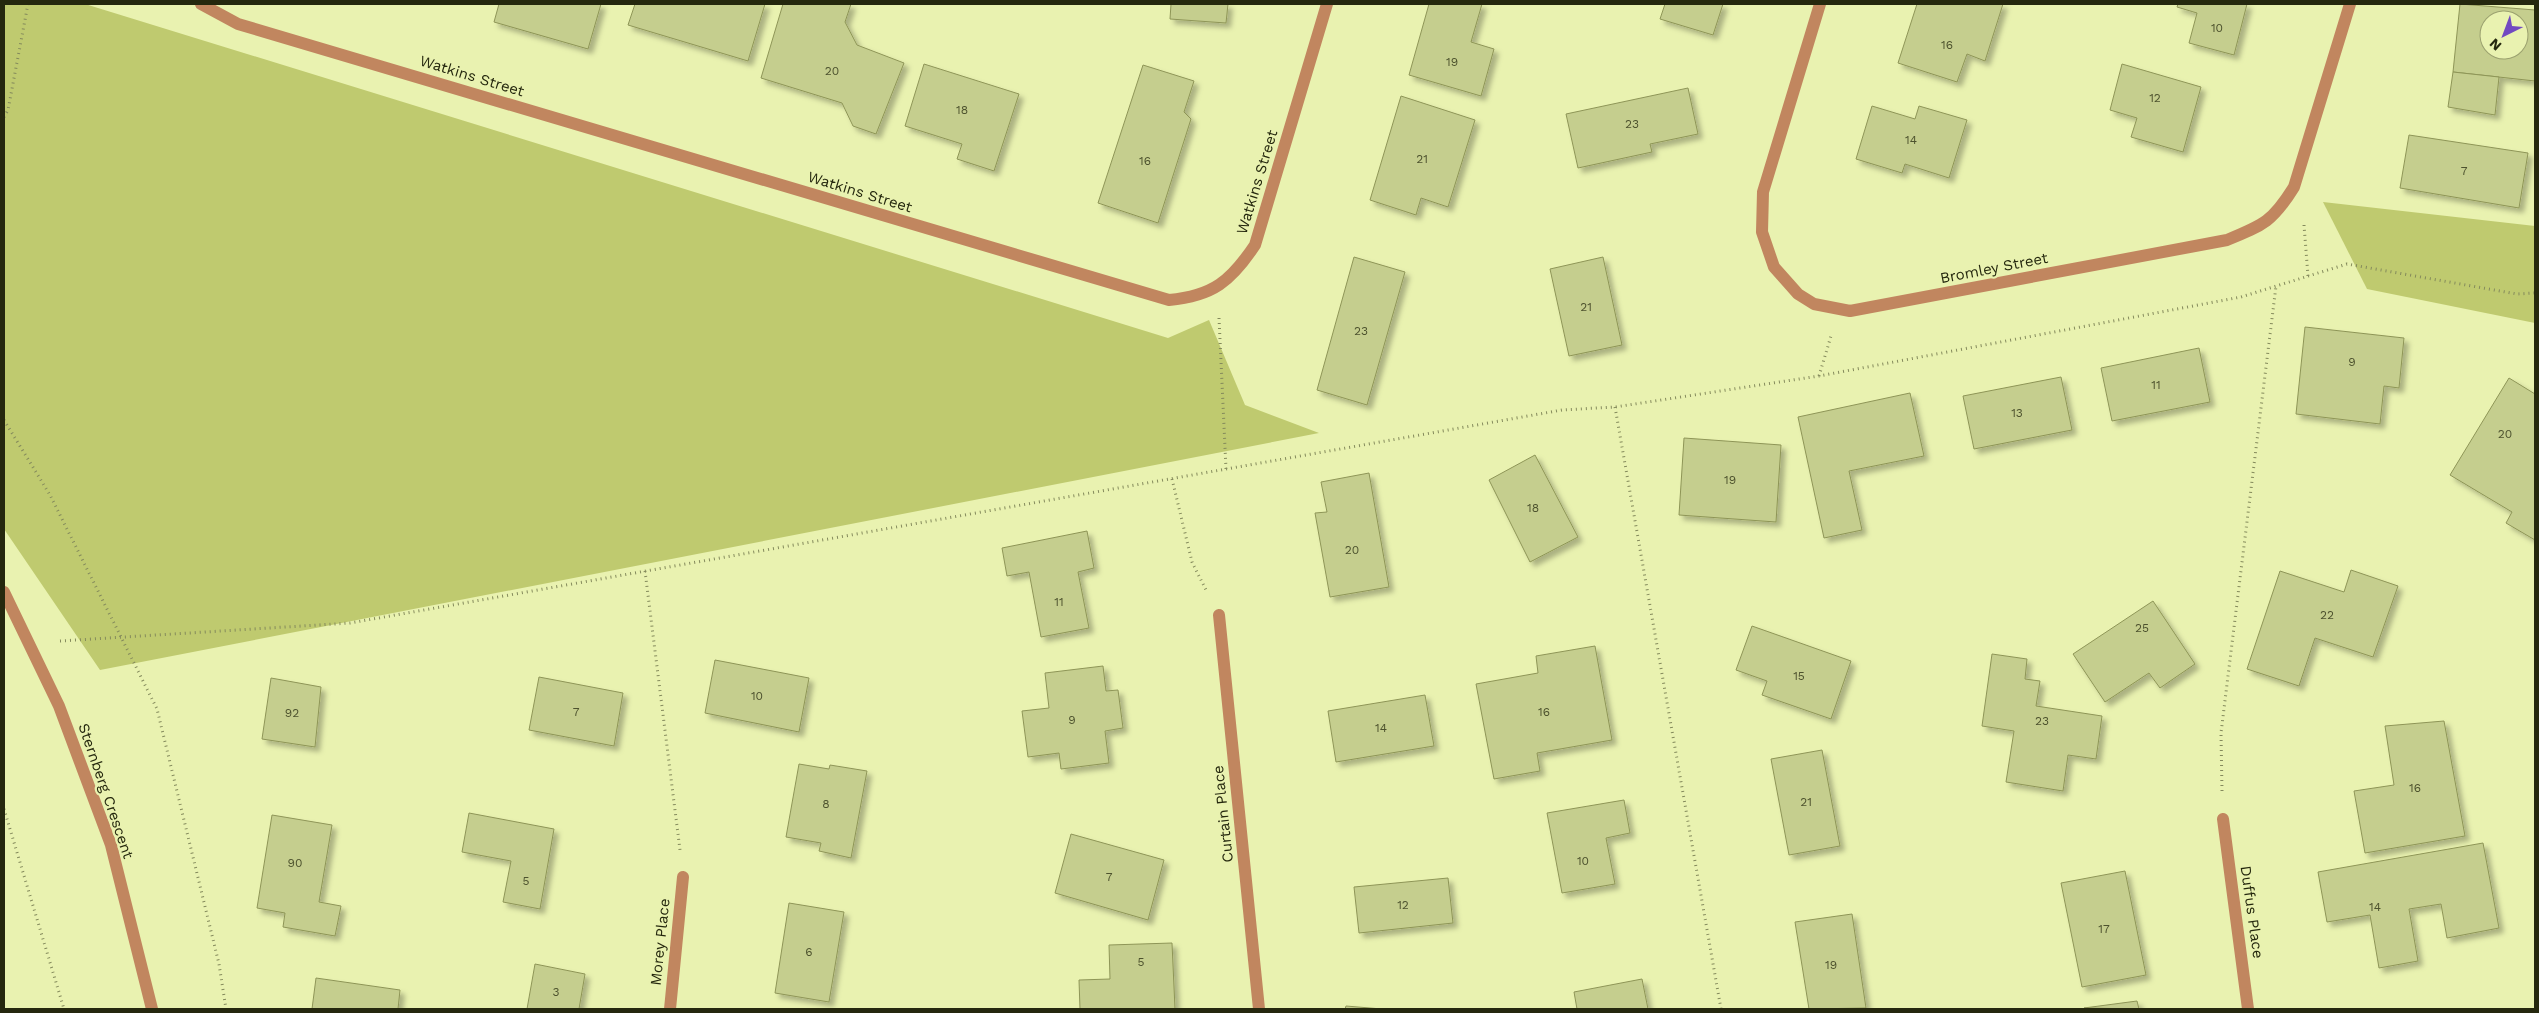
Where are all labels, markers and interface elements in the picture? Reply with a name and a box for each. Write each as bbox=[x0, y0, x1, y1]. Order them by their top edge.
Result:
north arrow bbox=[2479, 10, 2529, 60]
house number: 10 bbox=[2211, 21, 2223, 35]
text: N bbox=[2486, 35, 2505, 54]
house number: 16 bbox=[1941, 38, 1953, 52]
street label: Watkins Street bbox=[418, 52, 527, 101]
house number: 19 bbox=[1446, 55, 1458, 69]
house number: 20 bbox=[825, 64, 839, 78]
house number: 12 bbox=[2149, 91, 2161, 105]
house number: 18 bbox=[956, 103, 968, 117]
house number: 23 bbox=[1625, 117, 1639, 131]
street label: Watkins Street bbox=[1233, 127, 1282, 236]
house number: 14 bbox=[1905, 133, 1917, 147]
house number: 21 bbox=[1416, 152, 1428, 166]
house number: 16 bbox=[1139, 154, 1151, 168]
house number: 7 bbox=[2461, 164, 2468, 178]
street label: Watkins Street bbox=[806, 168, 915, 217]
street label: Bromley Street bbox=[1939, 249, 2050, 287]
house number: 21 bbox=[1580, 300, 1592, 314]
house number: 23 bbox=[1354, 324, 1368, 338]
house number: 9 bbox=[2348, 355, 2356, 369]
house number: 11 bbox=[2151, 378, 2161, 392]
house number: 13 bbox=[2011, 406, 2023, 420]
house number: 20 bbox=[2498, 427, 2512, 441]
house number: 19 bbox=[1724, 473, 1736, 487]
house number: 18 bbox=[1527, 501, 1539, 515]
house number: 20 bbox=[1345, 543, 1359, 557]
house number: 11 bbox=[1054, 595, 1064, 609]
house number: 22 bbox=[2320, 608, 2334, 622]
house number: 25 bbox=[2135, 621, 2149, 635]
house number: 15 bbox=[1793, 669, 1805, 683]
house number: 10 bbox=[751, 689, 763, 703]
house number: 7 bbox=[573, 705, 580, 719]
house number: 16 bbox=[1538, 705, 1550, 719]
house number: 92 bbox=[285, 706, 299, 720]
house number: 9 bbox=[1068, 713, 1076, 727]
house number: 23 bbox=[2035, 714, 2049, 728]
street label: Sternberg Crescent bbox=[74, 721, 138, 862]
house number: 14 bbox=[1375, 721, 1387, 735]
street label: Curtain Place bbox=[1209, 764, 1237, 864]
house number: 16 bbox=[2409, 781, 2421, 795]
house number: 21 bbox=[1800, 795, 1812, 809]
house number: 8 bbox=[822, 797, 830, 811]
house number: 10 bbox=[1577, 854, 1589, 868]
house number: 90 bbox=[288, 856, 302, 870]
street label: Duffus Place bbox=[2237, 864, 2267, 960]
house number: 7 bbox=[1106, 870, 1113, 884]
house number: 5 bbox=[523, 874, 530, 888]
street label: Morey Place bbox=[646, 897, 674, 987]
house number: 12 bbox=[1397, 898, 1409, 912]
house number: 14 bbox=[2369, 900, 2381, 914]
house number: 17 bbox=[2098, 922, 2110, 936]
house number: 6 bbox=[805, 945, 813, 959]
house number: 5 bbox=[1138, 955, 1145, 969]
house number: 19 bbox=[1825, 958, 1837, 972]
house number: 3 bbox=[553, 985, 560, 999]

